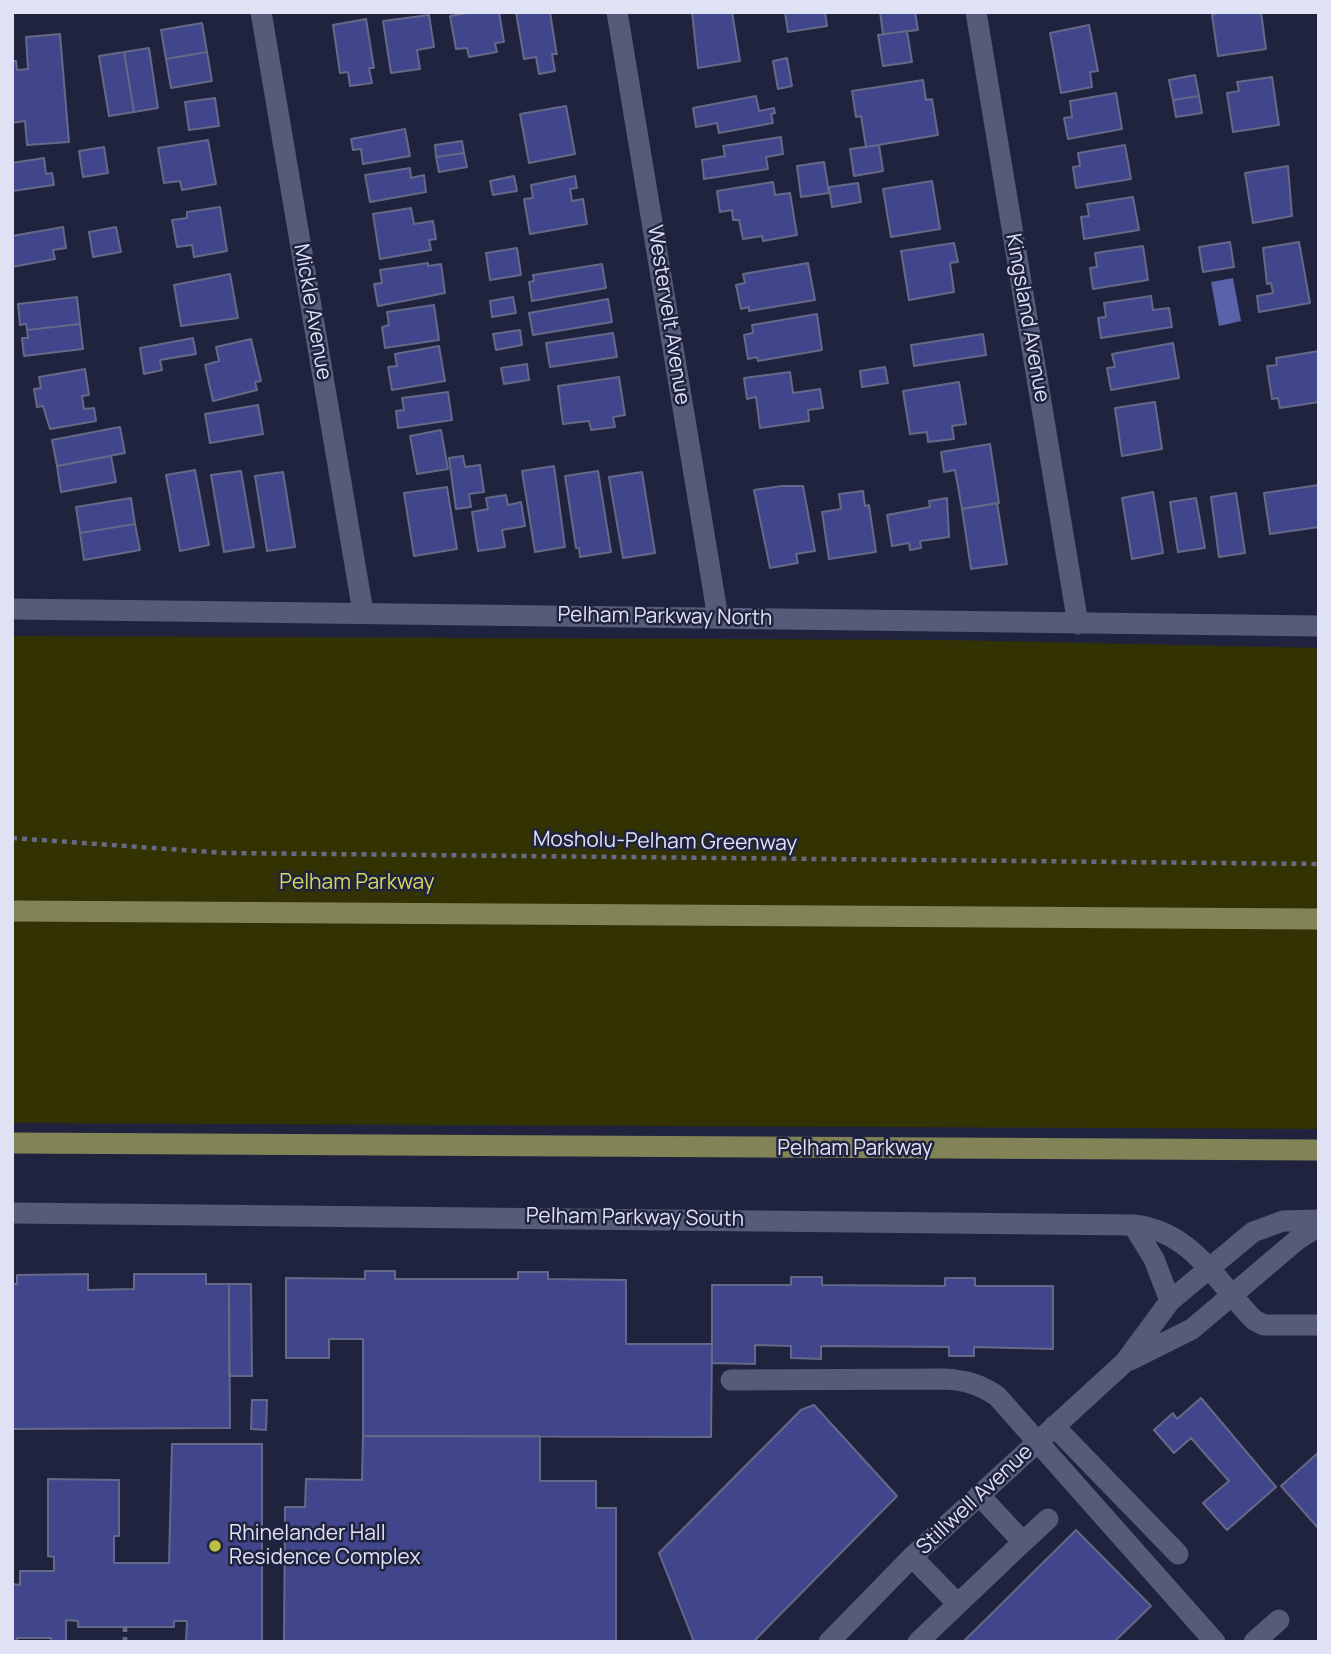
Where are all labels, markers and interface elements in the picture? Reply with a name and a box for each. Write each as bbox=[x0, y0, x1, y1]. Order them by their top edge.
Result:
street label: Westervelt Avenue bbox=[641, 223, 695, 407]
street label: Kingsland Avenue bbox=[1000, 232, 1054, 404]
street label: Mickle Avenue bbox=[288, 242, 336, 382]
street label: Pelham Parkway North bbox=[557, 603, 773, 631]
street label: Mosholu-Pelham Greenway bbox=[533, 827, 797, 857]
park label: Pelham Parkway bbox=[279, 870, 435, 896]
street label: Pelham Parkway bbox=[777, 1136, 933, 1162]
street label: Pelham Parkway South bbox=[526, 1203, 744, 1233]
street label: Stillwell Avenue bbox=[912, 1440, 1038, 1560]
place label: Rhinelander Hall Residence Complex bbox=[229, 1521, 421, 1571]
marker: Rhinelander Hall Residence Complex bbox=[207, 1538, 223, 1554]

